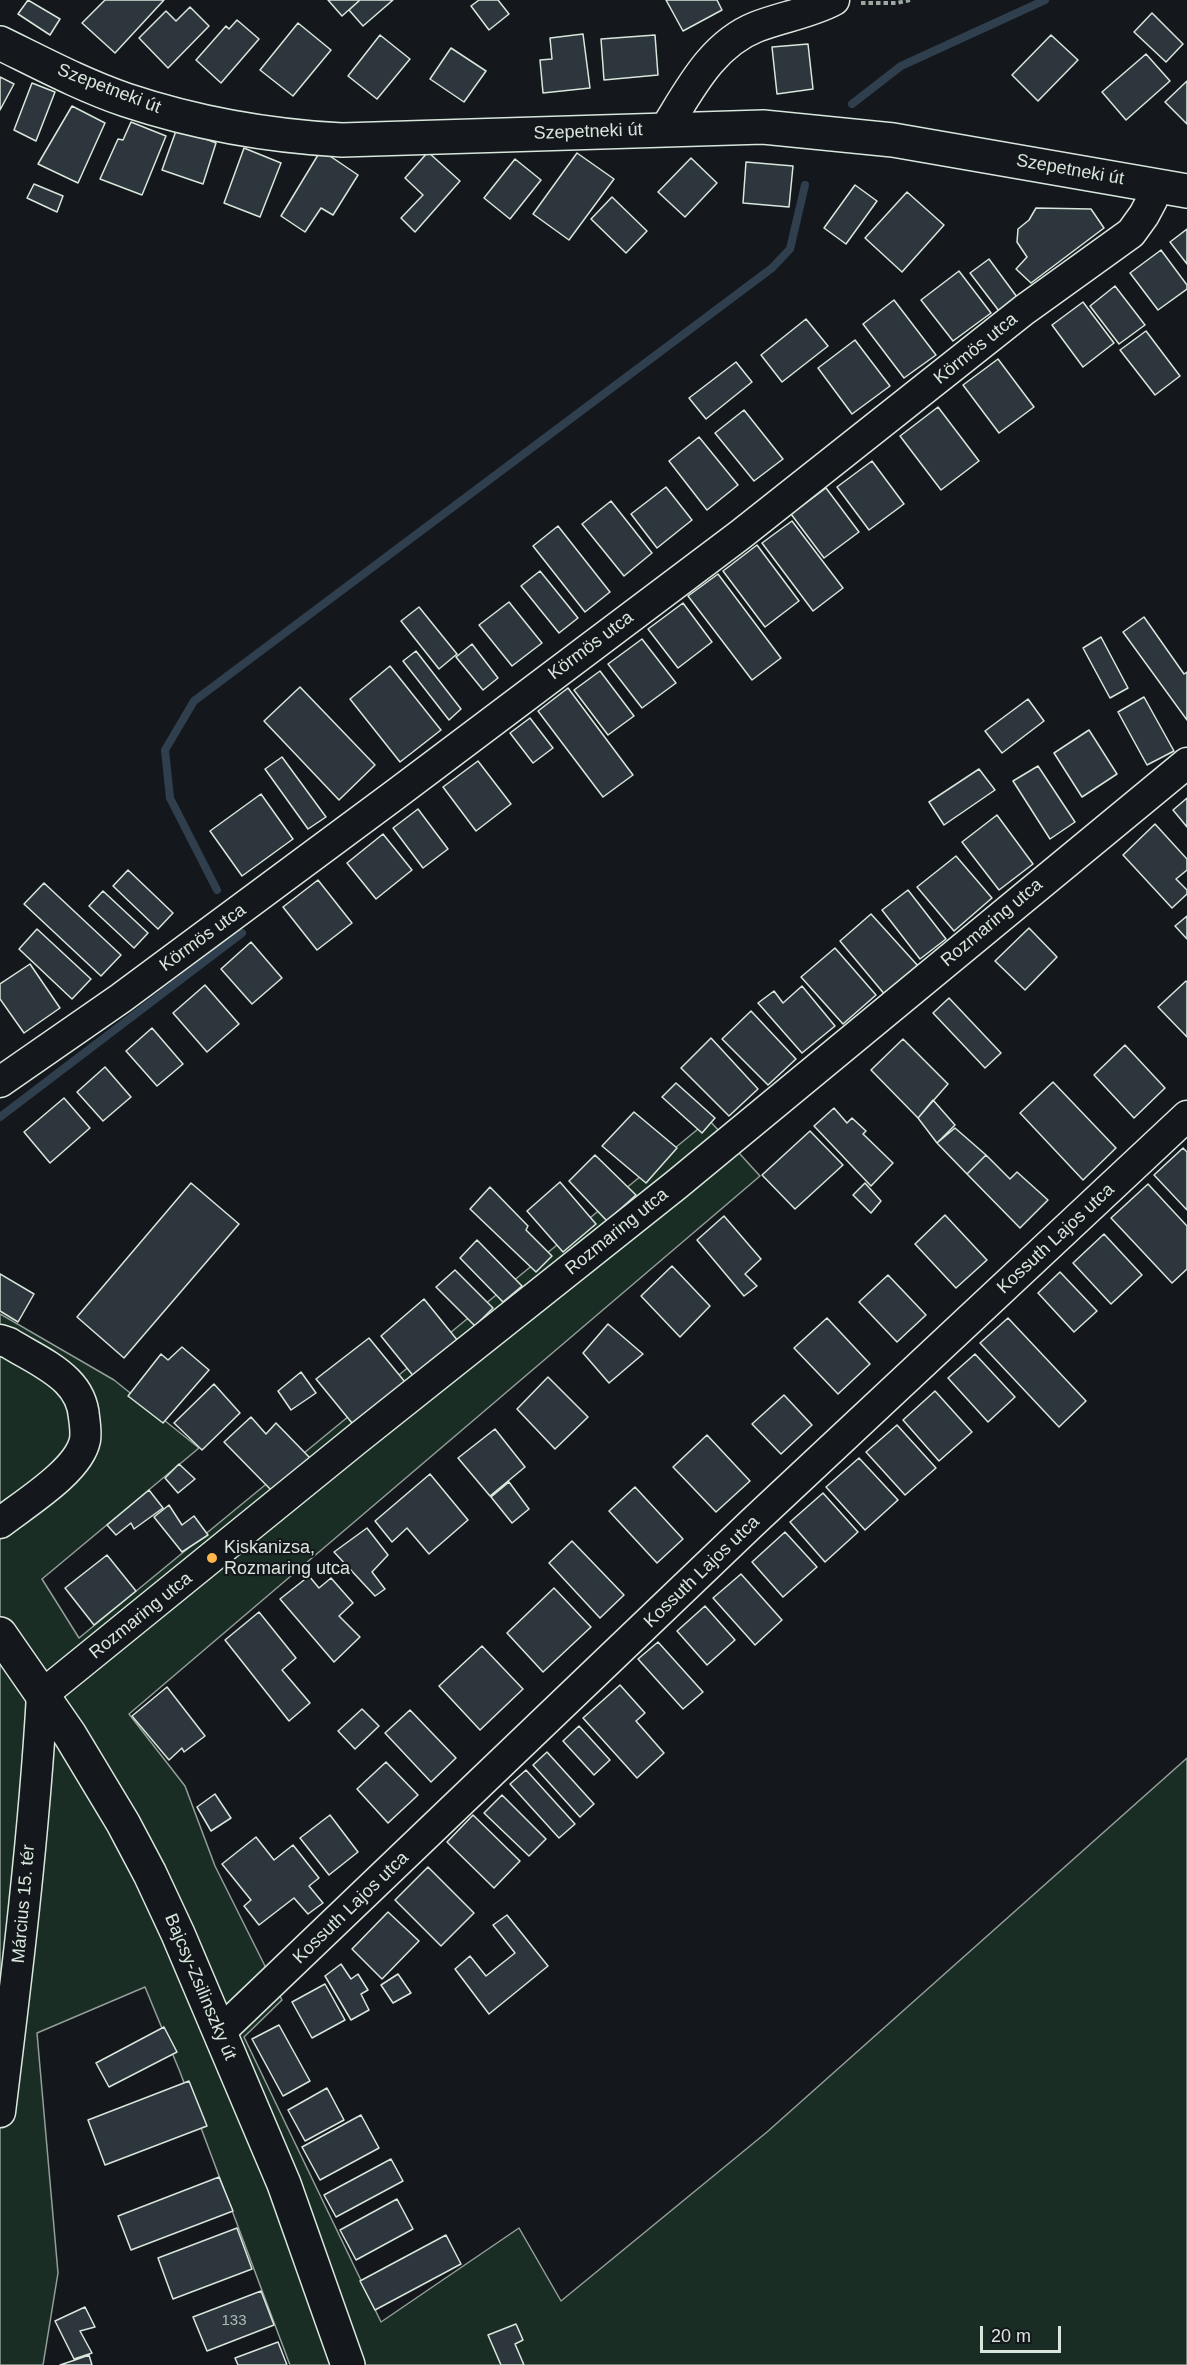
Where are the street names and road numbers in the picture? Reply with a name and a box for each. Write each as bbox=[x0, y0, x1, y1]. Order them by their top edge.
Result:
street label: Szepetneki út bbox=[54, 59, 164, 119]
street label: Szepetneki út bbox=[533, 119, 643, 145]
street label: Szepetneki út bbox=[1014, 150, 1126, 190]
street label: Körmös utca bbox=[930, 309, 1022, 389]
street label: Körmös utca bbox=[544, 607, 638, 685]
street label: Rozmaring utca bbox=[937, 874, 1047, 972]
street label: Körmös utca bbox=[156, 900, 250, 976]
street label: Kossuth Lajos utca bbox=[993, 1179, 1119, 1299]
street label: Rozmaring utca bbox=[561, 1184, 673, 1280]
street label: Kossuth Lajos utca bbox=[640, 1511, 764, 1633]
street label: Rozmaring utca bbox=[85, 1568, 197, 1664]
street label: Március 15. tér bbox=[8, 1844, 40, 1964]
street label: Kossuth Lajos utca bbox=[289, 1847, 413, 1969]
street label: Bajcsy-Zsilinszky út bbox=[159, 1911, 241, 2063]

